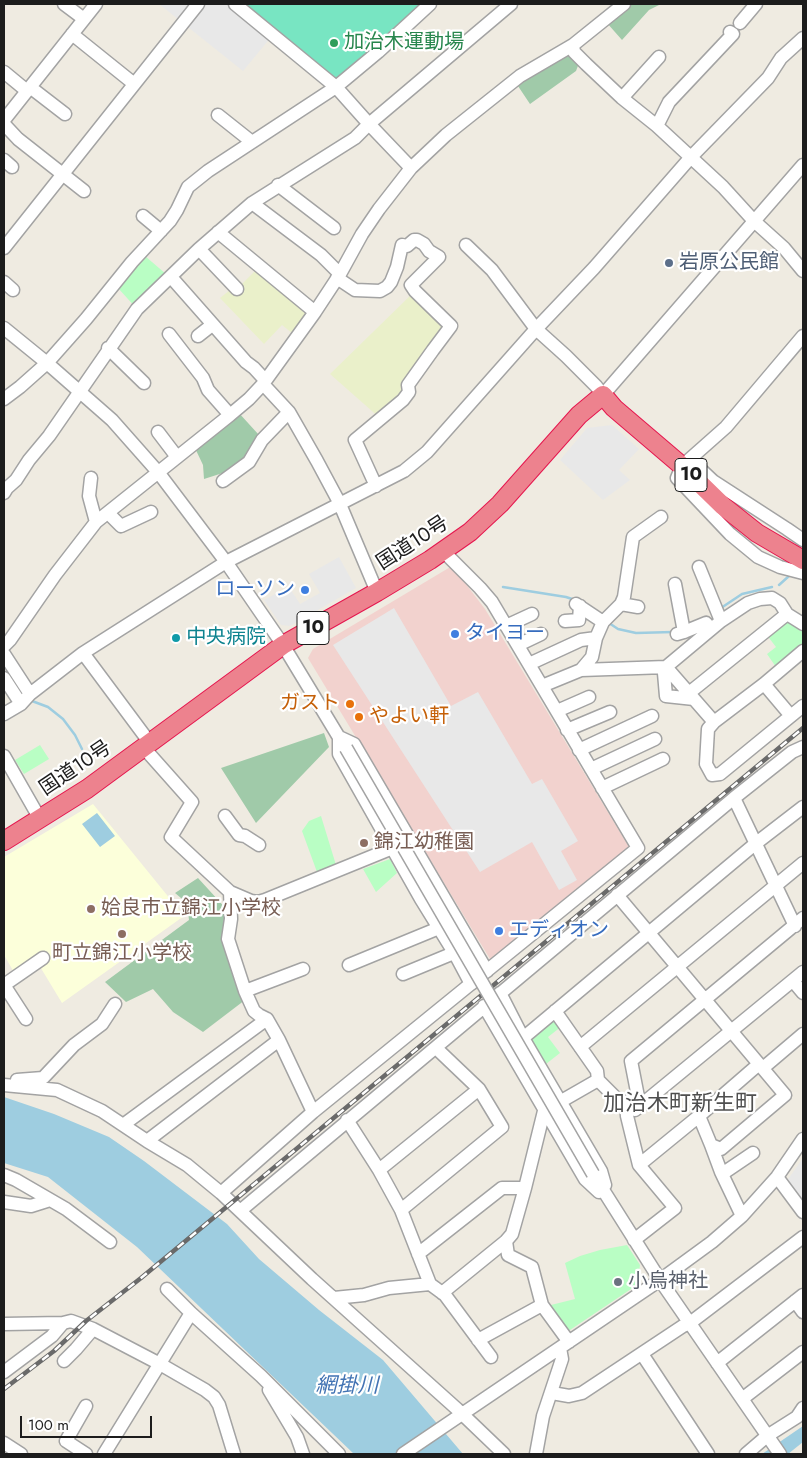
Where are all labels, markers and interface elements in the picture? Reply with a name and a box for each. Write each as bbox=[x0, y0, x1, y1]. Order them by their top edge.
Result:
place label: 加治木運動場 bbox=[344, 31, 464, 55]
marker: 加治木運動場 bbox=[328, 37, 340, 49]
place label: 岩原公民館 bbox=[679, 251, 779, 275]
marker: 岩原公民館 bbox=[663, 257, 675, 269]
road number: 10 bbox=[675, 458, 707, 492]
street label: 国道10号 bbox=[372, 512, 454, 576]
place label: ローソン bbox=[215, 578, 295, 602]
marker: ローソン bbox=[299, 584, 311, 596]
road number: 10 bbox=[297, 612, 329, 644]
place label: タイヨー bbox=[465, 622, 545, 646]
place label: 中央病院 bbox=[186, 626, 266, 650]
marker: タイヨー bbox=[449, 628, 461, 640]
marker: 中央病院 bbox=[170, 632, 182, 644]
place label: ガスト bbox=[280, 692, 340, 716]
marker: ガスト bbox=[344, 698, 356, 710]
place label: やよい軒 bbox=[369, 705, 449, 729]
marker: やよい軒 bbox=[353, 711, 365, 723]
street label: 国道10号 bbox=[36, 736, 116, 802]
place label: 錦江幼稚園 bbox=[374, 831, 474, 855]
marker: 錦江幼稚園 bbox=[358, 837, 370, 849]
place label: 姶良市立錦江小学校 bbox=[101, 897, 281, 921]
marker: 姶良市立錦江小学校 bbox=[85, 903, 97, 915]
place label: エディオン bbox=[509, 919, 609, 943]
marker: エディオン bbox=[493, 925, 505, 937]
marker: 町立錦江小学校 bbox=[116, 928, 128, 940]
place label: 町立錦江小学校 bbox=[52, 942, 192, 966]
district label: 加治木町新生町 bbox=[603, 1092, 757, 1118]
place label: 小烏神社 bbox=[628, 1270, 708, 1294]
marker: 小烏神社 bbox=[612, 1276, 624, 1288]
water label: 網掛川 bbox=[316, 1374, 378, 1400]
scale bar bbox=[22, 1406, 155, 1438]
text: 100 m bbox=[28, 1414, 69, 1436]

